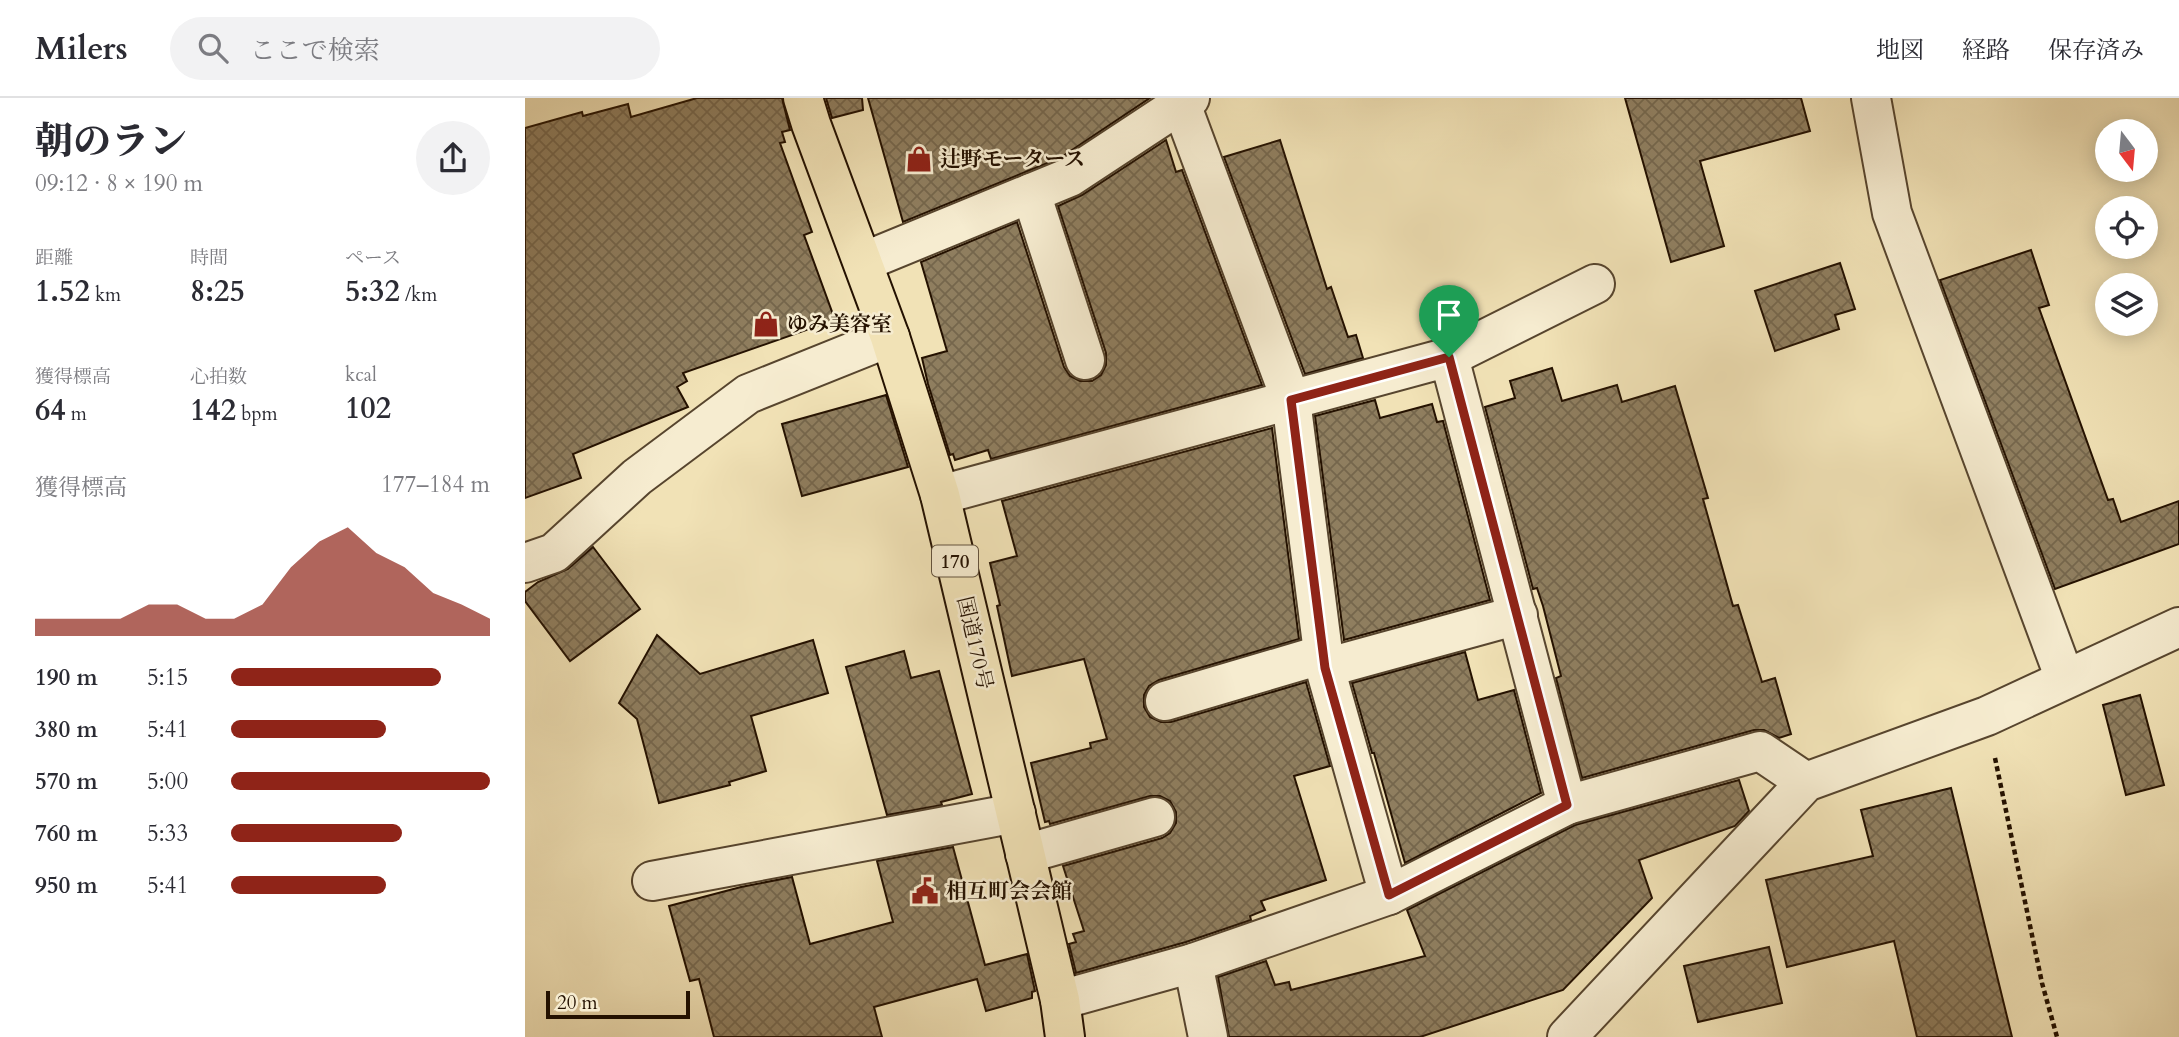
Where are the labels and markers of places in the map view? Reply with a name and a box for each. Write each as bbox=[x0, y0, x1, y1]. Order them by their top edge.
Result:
shop icon: 辻野モータース bbox=[904, 144, 934, 174]
place label: 辻野モータース bbox=[940, 145, 1085, 174]
pin bbox=[1419, 285, 1479, 357]
shop icon: ゆみ美容室 bbox=[751, 309, 781, 339]
place label: ゆみ美容室 bbox=[787, 310, 892, 339]
public building icon: 相互町会会館 bbox=[910, 876, 940, 906]
place label: 相互町会会館 bbox=[946, 877, 1072, 906]

